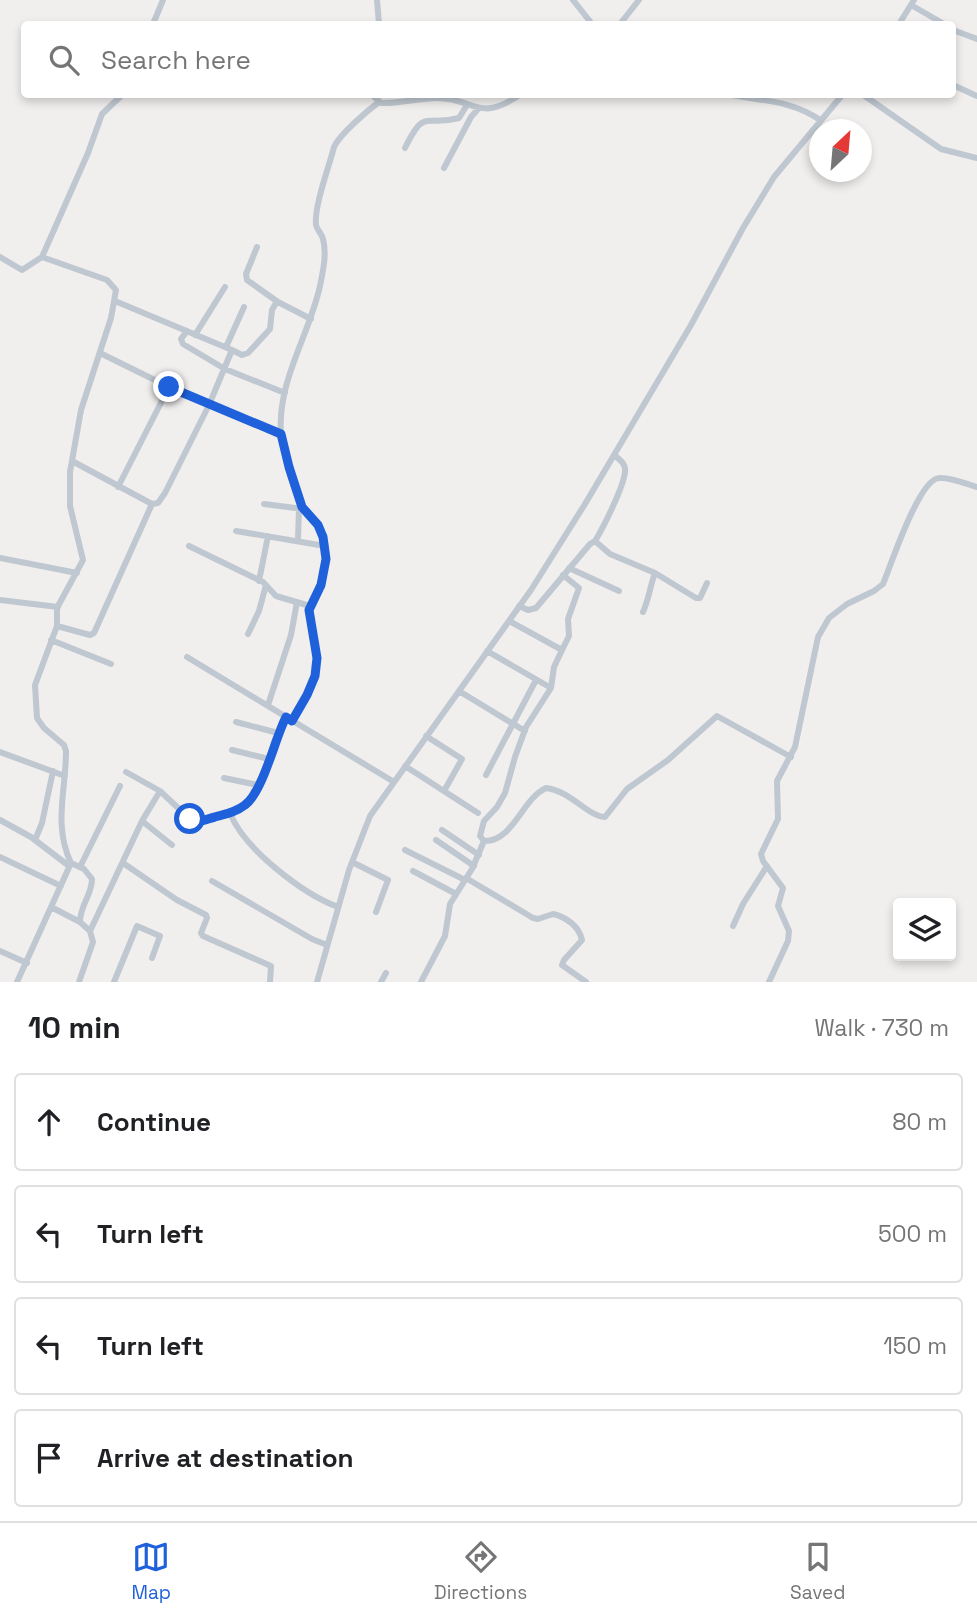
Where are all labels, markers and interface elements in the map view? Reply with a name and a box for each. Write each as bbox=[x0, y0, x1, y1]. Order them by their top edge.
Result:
search box bbox=[21, 21, 956, 98]
icon: search bbox=[45, 41, 83, 79]
text: Search here bbox=[101, 43, 251, 77]
north arrow bbox=[809, 119, 872, 182]
route end bbox=[153, 371, 184, 402]
route start bbox=[174, 803, 205, 834]
map controls bbox=[893, 898, 956, 961]
button: layers bbox=[893, 898, 956, 961]
text: 10 min bbox=[28, 1008, 121, 1047]
text: Walk · 730 m bbox=[814, 1013, 949, 1043]
icon: ahead bbox=[30, 1103, 68, 1141]
text: Continue bbox=[97, 1105, 211, 1139]
text: 80 m bbox=[892, 1107, 947, 1137]
icon: left bbox=[30, 1215, 68, 1253]
text: Turn left bbox=[97, 1217, 204, 1251]
text: 500 m bbox=[878, 1219, 947, 1249]
icon: left bbox=[30, 1327, 68, 1365]
text: Turn left bbox=[97, 1329, 204, 1363]
text: 150 m bbox=[883, 1331, 947, 1361]
icon: arrive bbox=[30, 1439, 68, 1477]
text: Arrive at destination bbox=[97, 1441, 354, 1475]
tab: Map bbox=[131, 1538, 171, 1605]
tab: Directions bbox=[434, 1538, 527, 1605]
tab: Saved bbox=[790, 1538, 846, 1605]

